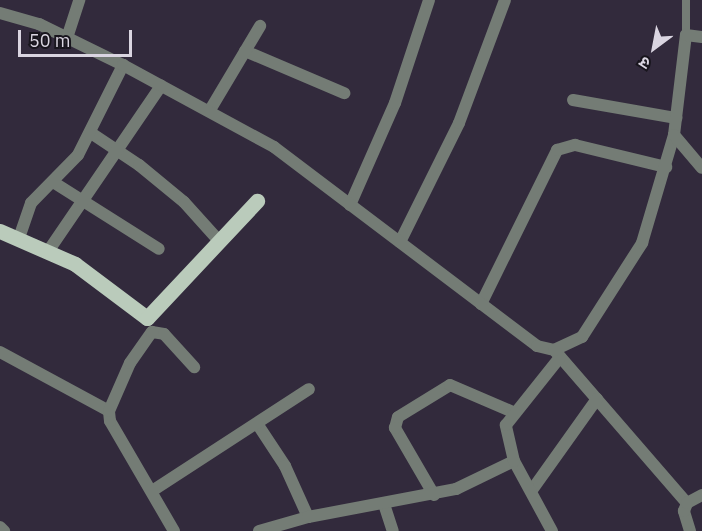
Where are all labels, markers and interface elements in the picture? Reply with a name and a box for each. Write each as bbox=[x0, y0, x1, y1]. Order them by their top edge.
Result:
scale bar bbox=[21, 18, 135, 56]
north arrow bbox=[624, 18, 684, 78]
text: 50 m bbox=[29, 29, 71, 52]
text: उ bbox=[635, 52, 654, 74]

